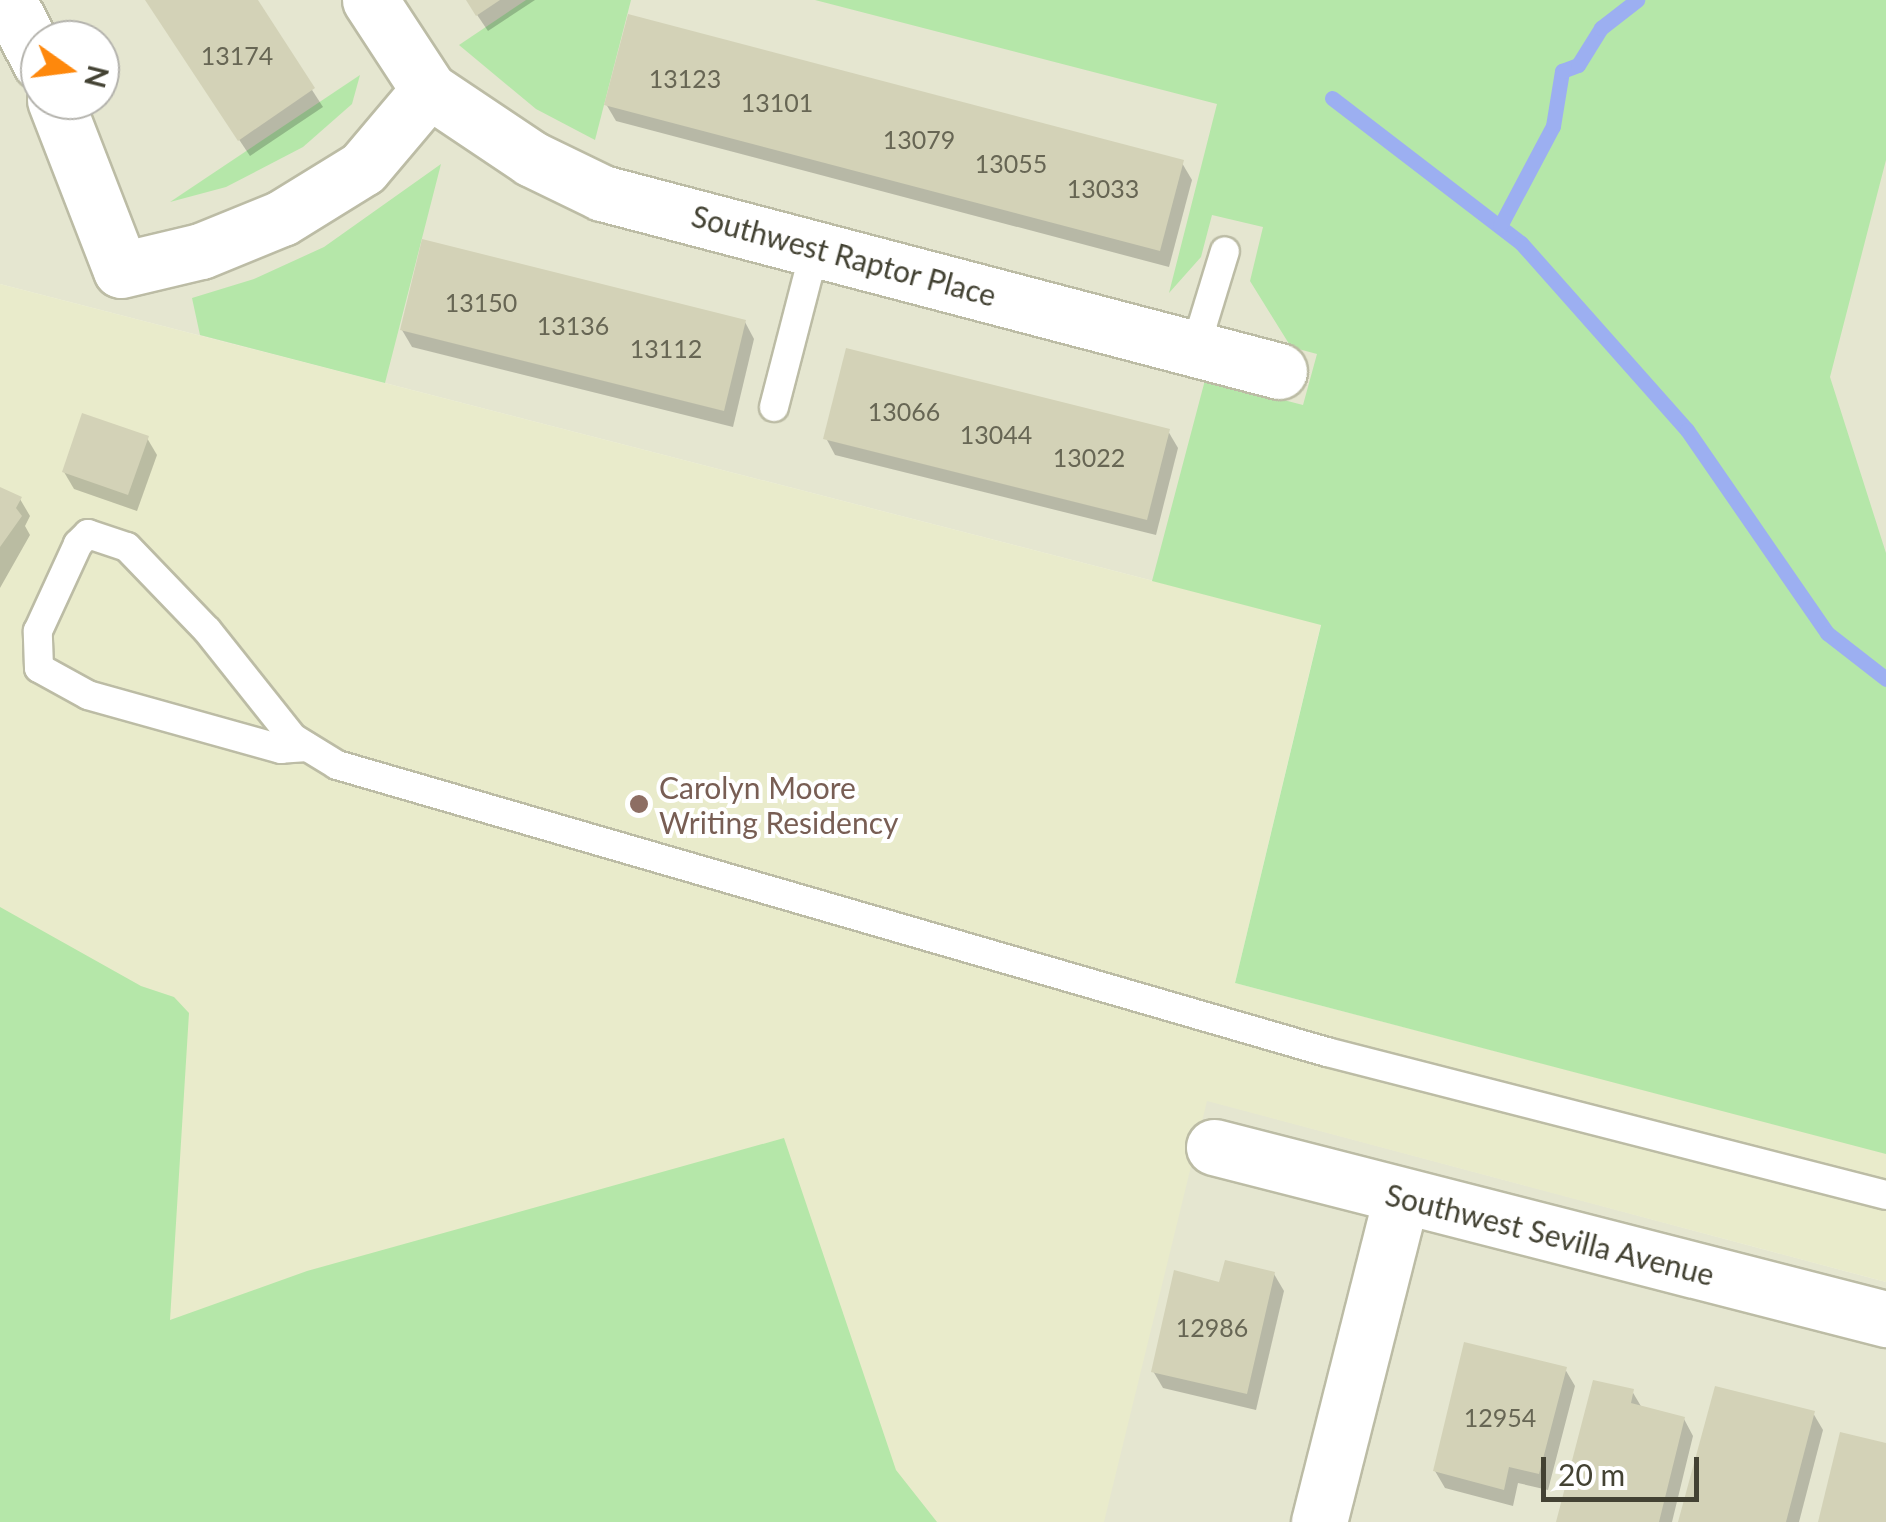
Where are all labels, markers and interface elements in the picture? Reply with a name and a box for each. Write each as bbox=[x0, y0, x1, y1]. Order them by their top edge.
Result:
north arrow bbox=[20, 20, 120, 120]
house number: 13174 bbox=[201, 40, 273, 70]
text: N bbox=[78, 62, 116, 91]
house number: 13123 bbox=[649, 63, 721, 93]
house number: 13101 bbox=[741, 87, 813, 117]
house number: 13079 bbox=[883, 124, 955, 154]
house number: 13055 bbox=[975, 148, 1047, 178]
house number: 13033 bbox=[1067, 173, 1139, 203]
street label: Southwest Raptor Place bbox=[688, 197, 1000, 313]
house number: 13150 bbox=[445, 287, 517, 317]
house number: 13136 bbox=[537, 310, 609, 340]
house number: 13112 bbox=[630, 333, 702, 363]
house number: 13066 bbox=[868, 396, 940, 426]
house number: 13044 bbox=[960, 419, 1032, 449]
house number: 13022 bbox=[1053, 442, 1125, 472]
place label: Carolyn Moore Writing Residency bbox=[659, 769, 898, 840]
marker: Carolyn Moore Writing Residency bbox=[628, 793, 650, 815]
street label: Southwest Sevilla Avenue bbox=[1381, 1176, 1719, 1292]
house number: 12986 bbox=[1176, 1312, 1248, 1342]
house number: 12954 bbox=[1464, 1402, 1536, 1432]
scale bar bbox=[1546, 1437, 1704, 1499]
text: 20 m bbox=[1558, 1456, 1625, 1492]

